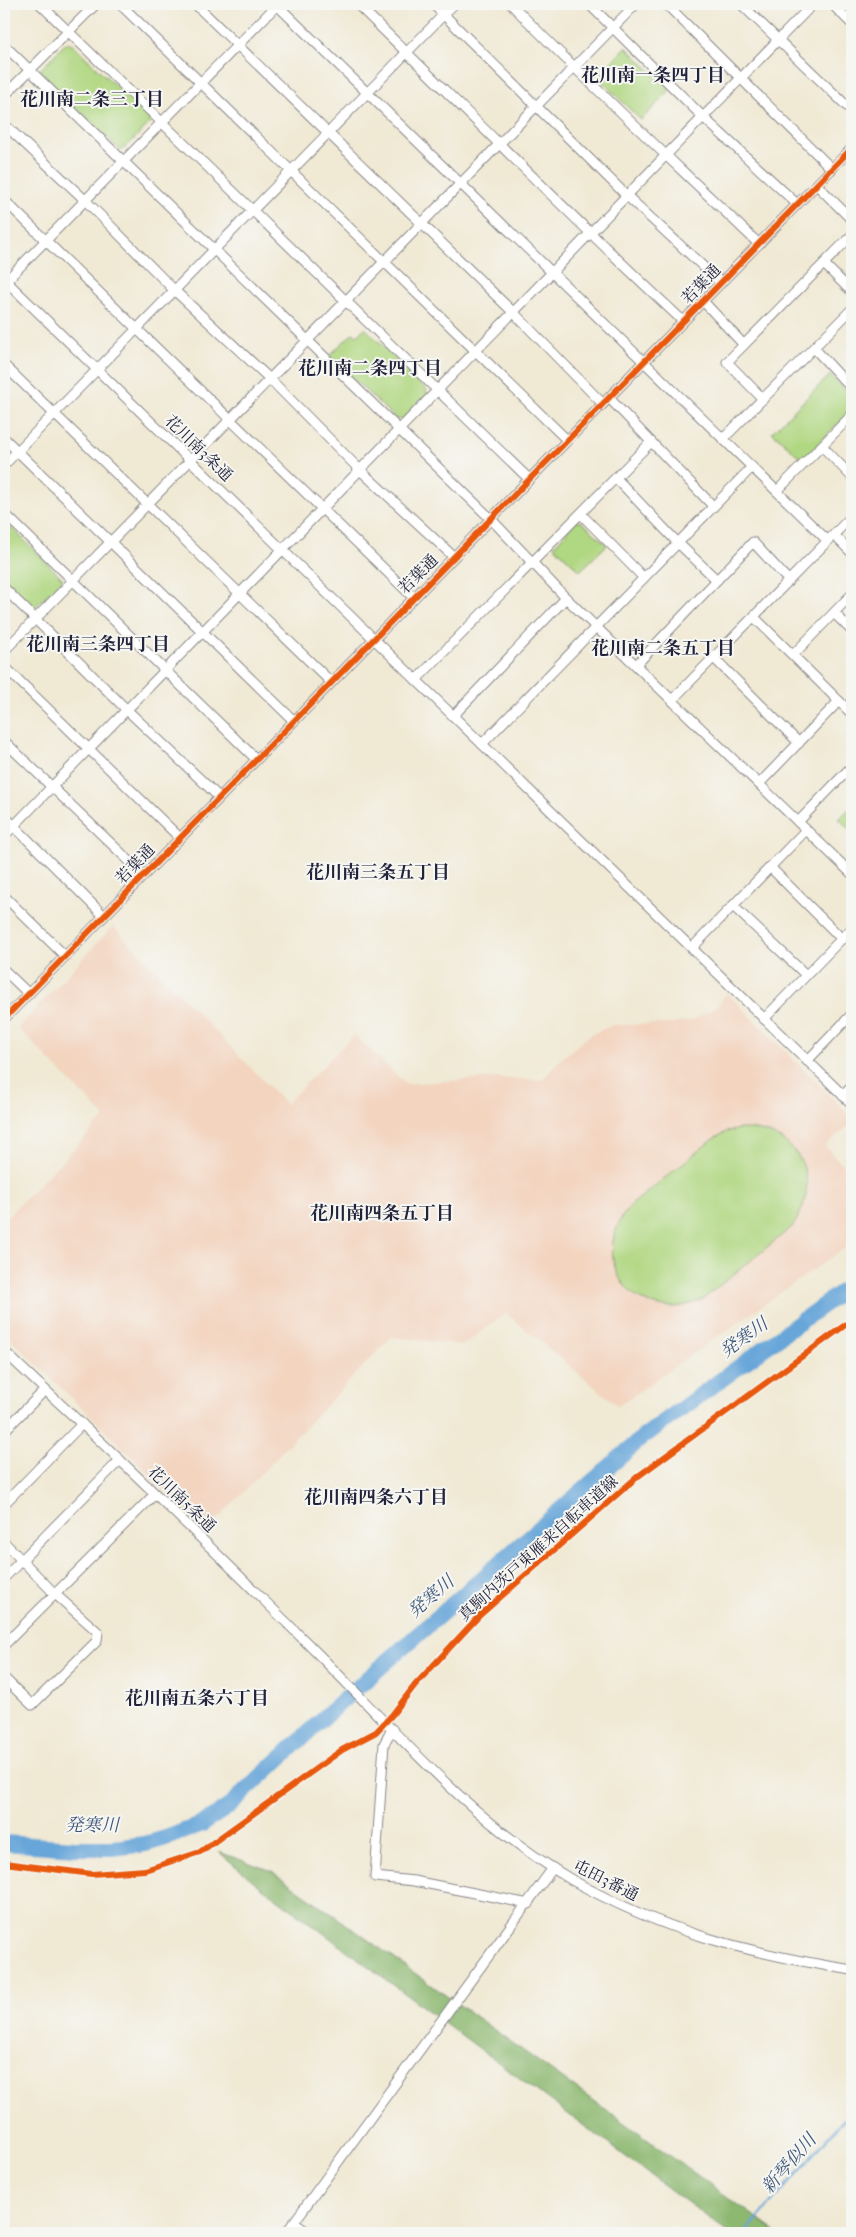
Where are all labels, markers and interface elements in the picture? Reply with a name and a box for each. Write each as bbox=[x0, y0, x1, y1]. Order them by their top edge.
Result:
district label: 花川南一条四丁目 bbox=[581, 65, 725, 86]
district label: 花川南二条三丁目 bbox=[20, 89, 164, 110]
street label: 若葉通 bbox=[677, 260, 725, 308]
district label: 花川南二条四丁目 bbox=[298, 358, 442, 379]
street label: 花川南3条通 bbox=[161, 411, 237, 485]
street label: 若葉通 bbox=[394, 550, 442, 598]
district label: 花川南三条四丁目 bbox=[26, 634, 170, 655]
district label: 花川南二条五丁目 bbox=[591, 638, 735, 659]
street label: 若葉通 bbox=[111, 840, 159, 888]
district label: 花川南三条五丁目 bbox=[306, 862, 450, 883]
district label: 花川南四条五丁目 bbox=[310, 1203, 454, 1224]
water label: 発寒川 bbox=[716, 1312, 774, 1362]
street label: 花川南5条通 bbox=[144, 1462, 220, 1536]
street label: 真駒内茨戸東雁来自転車道線 bbox=[454, 1471, 622, 1625]
district label: 花川南四条六丁目 bbox=[304, 1487, 448, 1508]
water label: 発寒川 bbox=[404, 1570, 460, 1623]
district label: 花川南五条六丁目 bbox=[125, 1688, 269, 1709]
water label: 発寒川 bbox=[65, 1815, 121, 1836]
street label: 屯田3番通 bbox=[570, 1856, 642, 1904]
water label: 新琴似川 bbox=[757, 2128, 822, 2198]

